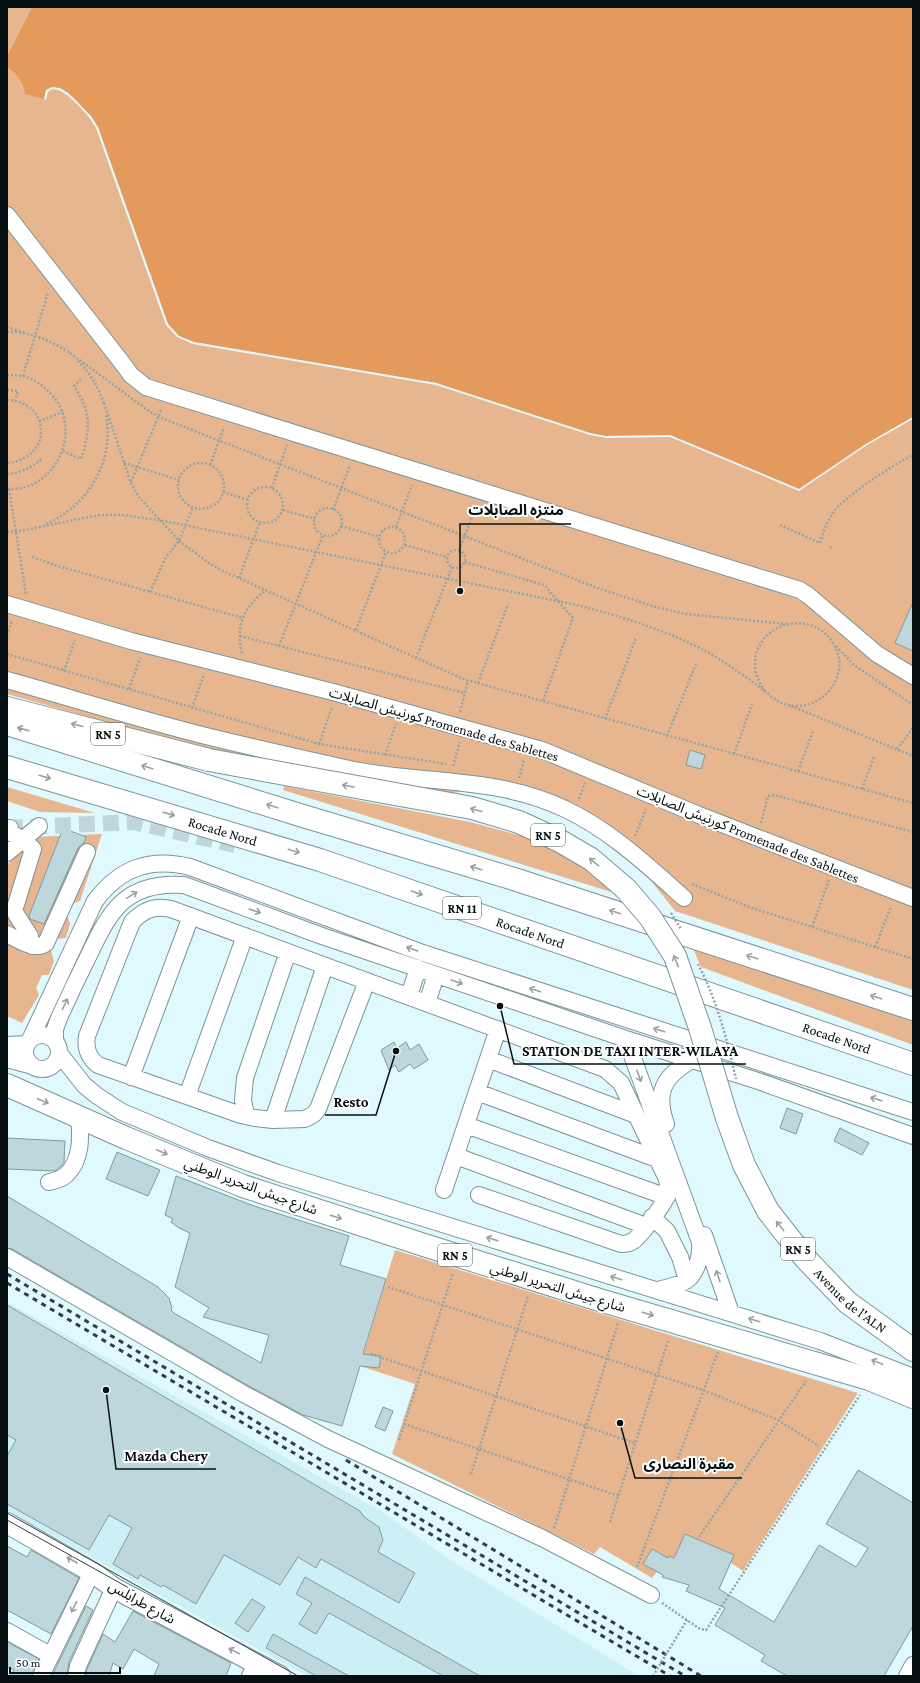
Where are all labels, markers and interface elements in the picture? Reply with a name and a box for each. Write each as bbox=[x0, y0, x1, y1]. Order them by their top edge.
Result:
callout: منتزه الصابلات bbox=[460, 497, 571, 524]
text: منتزه الصابلات bbox=[468, 502, 564, 519]
street label: كورنيش الصابلات Promenade des Sablettes bbox=[327, 683, 561, 765]
one-way arrow bbox=[71, 721, 84, 729]
road number: RN 5 bbox=[91, 723, 125, 745]
one-way arrow bbox=[17, 725, 30, 732]
one-way arrow bbox=[141, 763, 154, 770]
one-way arrow bbox=[38, 774, 51, 781]
one-way arrow bbox=[342, 781, 355, 789]
street label: كورنيش الصابلات Promenade des Sablettes bbox=[634, 782, 861, 887]
one-way arrow bbox=[265, 802, 278, 809]
one-way arrow bbox=[470, 806, 483, 813]
one-way arrow bbox=[163, 811, 176, 818]
street label: Rocade Nord bbox=[186, 813, 260, 849]
road number: RN 5 bbox=[531, 824, 565, 846]
one-way arrow bbox=[287, 848, 300, 855]
one-way arrow bbox=[588, 858, 599, 867]
one-way arrow bbox=[470, 864, 483, 871]
one-way arrow bbox=[411, 889, 423, 897]
one-way arrow bbox=[126, 891, 138, 899]
road number: RN 11 bbox=[443, 897, 481, 919]
one-way arrow bbox=[249, 908, 261, 916]
one-way arrow bbox=[609, 908, 622, 915]
street label: Rocade Nord bbox=[494, 913, 567, 952]
one-way arrow bbox=[406, 945, 418, 953]
one-way arrow bbox=[746, 953, 759, 960]
one-way arrow bbox=[672, 955, 680, 967]
one-way arrow bbox=[451, 979, 464, 986]
one-way arrow bbox=[529, 986, 542, 993]
one-way arrow bbox=[870, 993, 883, 1000]
one-way arrow bbox=[62, 998, 69, 1010]
street label: Rocade Nord bbox=[801, 1019, 874, 1057]
one-way arrow bbox=[652, 1026, 665, 1033]
callout: STATION DE TAXI INTER-WILAYA bbox=[514, 1037, 746, 1064]
text: STATION DE TAXI INTER-WILAYA bbox=[522, 1043, 739, 1059]
one-way arrow bbox=[636, 1069, 643, 1082]
callout: Resto bbox=[325, 1088, 376, 1115]
text: Resto bbox=[333, 1094, 369, 1110]
one-way arrow bbox=[870, 1095, 883, 1102]
one-way arrow bbox=[36, 1097, 48, 1105]
one-way arrow bbox=[155, 1149, 167, 1157]
street label: شارع جيش التحرير الوطني bbox=[181, 1154, 320, 1221]
one-way arrow bbox=[330, 1214, 343, 1221]
one-way arrow bbox=[776, 1221, 785, 1232]
one-way arrow bbox=[486, 1235, 499, 1242]
road number: RN 5 bbox=[781, 1238, 815, 1260]
road number: RN 5 bbox=[438, 1244, 472, 1266]
street label: شارع جيش التحرير الوطني bbox=[488, 1259, 628, 1318]
street label: Avenue de l'ALN bbox=[811, 1265, 890, 1336]
one-way arrow bbox=[714, 1269, 721, 1282]
one-way arrow bbox=[610, 1274, 623, 1281]
one-way arrow bbox=[641, 1311, 654, 1318]
one-way arrow bbox=[748, 1316, 761, 1323]
one-way arrow bbox=[871, 1358, 883, 1366]
callout: Mazda Chery bbox=[116, 1442, 216, 1469]
text: Mazda Chery bbox=[124, 1448, 209, 1464]
callout: مقبرة النصارى bbox=[635, 1451, 742, 1478]
text: مقبرة النصارى bbox=[643, 1456, 735, 1473]
one-way arrow bbox=[66, 1556, 78, 1564]
street label: شارع طرابلس bbox=[104, 1577, 178, 1629]
one-way arrow bbox=[70, 1600, 78, 1612]
one-way arrow bbox=[228, 1646, 240, 1654]
scale bar bbox=[10, 1649, 120, 1675]
text: 50 m bbox=[16, 1656, 41, 1670]

